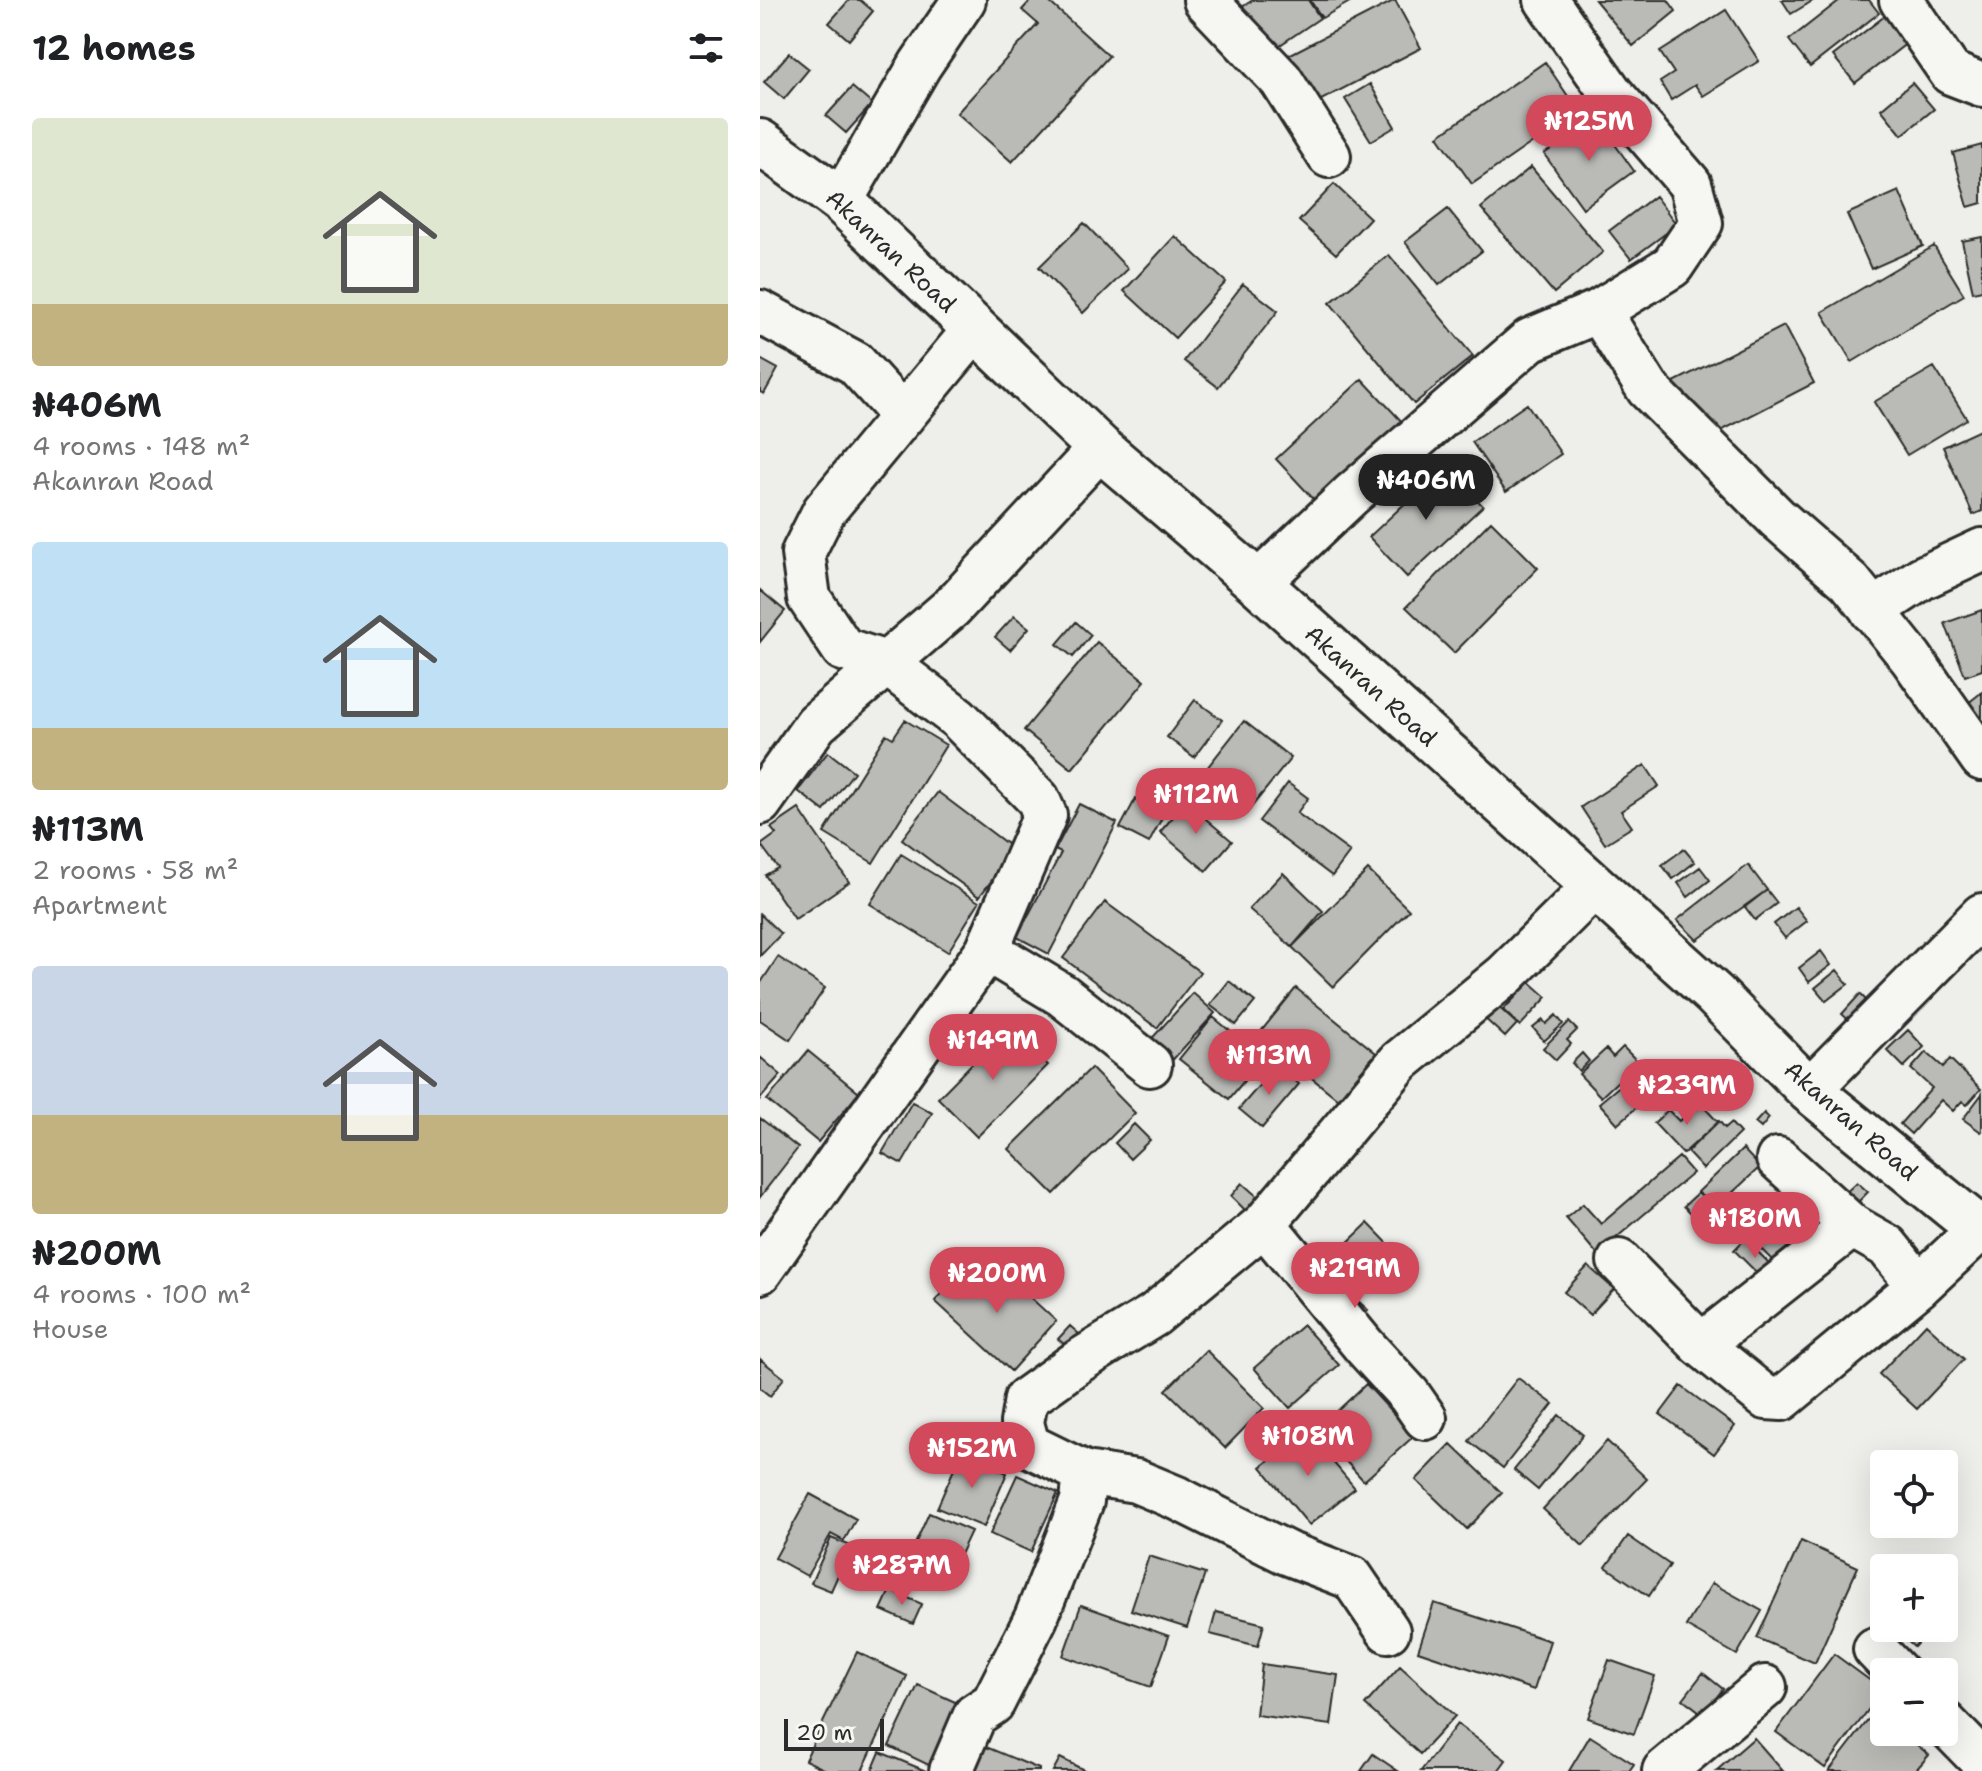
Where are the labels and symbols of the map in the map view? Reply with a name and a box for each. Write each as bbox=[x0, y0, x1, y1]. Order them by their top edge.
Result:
pin: ₦125M bbox=[1533, 95, 1645, 163]
street label: Akanran Road bbox=[819, 182, 963, 320]
pin: ₦406M bbox=[1370, 454, 1482, 522]
street label: Akanran Road bbox=[1298, 618, 1444, 754]
pin: ₦112M bbox=[1140, 768, 1252, 836]
pin: ₦149M bbox=[937, 1014, 1049, 1082]
pin: ₦113M bbox=[1213, 1029, 1325, 1097]
street label: Akanran Road bbox=[1777, 1054, 1925, 1188]
pin: ₦239M bbox=[1631, 1059, 1743, 1127]
pin: ₦180M bbox=[1699, 1192, 1811, 1260]
pin: ₦219M bbox=[1299, 1242, 1411, 1310]
pin: ₦200M bbox=[941, 1247, 1053, 1315]
pin: ₦108M bbox=[1252, 1410, 1364, 1478]
pin: ₦152M bbox=[916, 1422, 1028, 1490]
pin: ₦287M bbox=[846, 1539, 958, 1607]
scale bar bbox=[784, 1715, 884, 1751]

